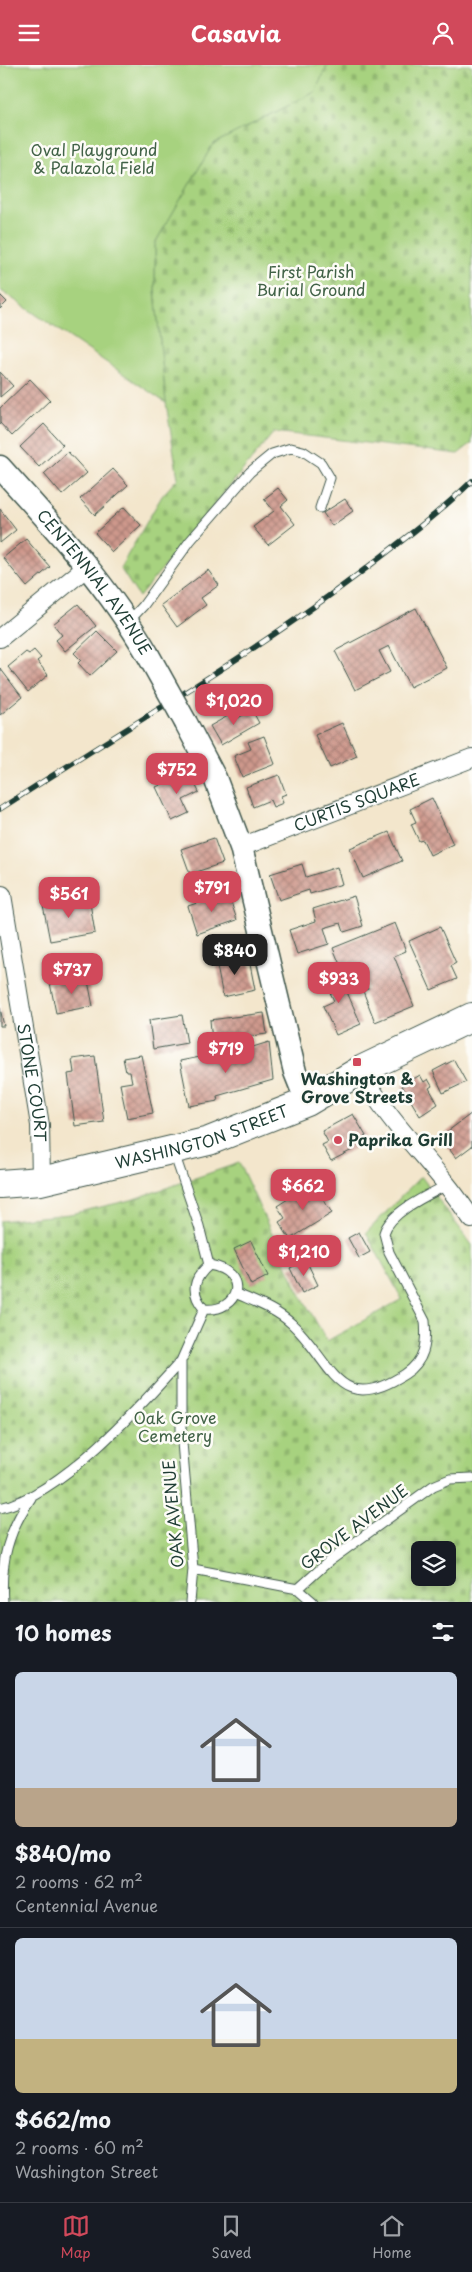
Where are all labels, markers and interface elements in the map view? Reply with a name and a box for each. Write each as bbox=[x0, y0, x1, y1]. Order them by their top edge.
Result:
text: Casavia bbox=[191, 16, 281, 49]
icon: menu bbox=[15, 19, 43, 47]
icon: person bbox=[429, 19, 457, 47]
park label: Oval Playground & Palazola Field bbox=[31, 137, 157, 179]
park label: First Parish Burial Ground bbox=[256, 259, 366, 301]
street label: CENTENNIAL AVENUE bbox=[32, 503, 158, 659]
pin: $1,020 bbox=[193, 683, 275, 726]
text: $1,020 bbox=[206, 688, 262, 712]
pin: $752 bbox=[147, 753, 207, 795]
text: $752 bbox=[157, 757, 197, 781]
street label: CURTIS SQUARE bbox=[290, 766, 423, 837]
pin: $791 bbox=[182, 871, 242, 913]
text: $791 bbox=[194, 875, 230, 899]
pin: $561 bbox=[39, 877, 99, 919]
text: $561 bbox=[50, 881, 88, 905]
pin: $840 bbox=[205, 933, 265, 976]
text: $840 bbox=[213, 938, 257, 962]
pin: $737 bbox=[42, 953, 102, 995]
text: $737 bbox=[53, 957, 91, 981]
pin: $933 bbox=[309, 961, 369, 1004]
text: $933 bbox=[319, 966, 359, 990]
street label: STONE COURT bbox=[12, 1021, 53, 1142]
pin: $719 bbox=[196, 1031, 256, 1074]
text: $719 bbox=[208, 1036, 244, 1060]
marker: Washington & Grove Streets bbox=[351, 1056, 363, 1068]
place label: Washington & Grove Streets bbox=[300, 1066, 414, 1108]
street label: WASHINGTON STREET bbox=[112, 1098, 292, 1174]
place label: Paprika Grill bbox=[348, 1127, 452, 1151]
marker: Paprika Grill bbox=[332, 1134, 344, 1146]
pin: $662 bbox=[273, 1169, 333, 1211]
text: $662 bbox=[282, 1173, 324, 1197]
pin: $1,210 bbox=[263, 1235, 345, 1277]
text: $1,210 bbox=[278, 1239, 330, 1263]
park label: Oak Grove Cemetery bbox=[134, 1405, 216, 1447]
street label: OAK AVENUE bbox=[155, 1459, 189, 1569]
street label: GROVE AVENUE bbox=[295, 1478, 412, 1575]
map controls bbox=[411, 1541, 456, 1586]
button: layers bbox=[411, 1541, 456, 1586]
text: 10 homes bbox=[15, 1616, 112, 1648]
icon: filters bbox=[429, 1618, 457, 1646]
icon: home bbox=[191, 1705, 281, 1795]
text: $840/mo bbox=[15, 1837, 111, 1869]
text: 2 rooms · 62 m² bbox=[15, 1869, 143, 1893]
text: Centennial Avenue bbox=[15, 1893, 158, 1917]
icon: home bbox=[191, 1970, 281, 2060]
text: $662/mo bbox=[15, 2103, 111, 2135]
text: 2 rooms · 60 m² bbox=[15, 2135, 144, 2159]
text: Washington Street bbox=[15, 2159, 158, 2183]
tab: Map bbox=[61, 2212, 90, 2263]
tab: Saved bbox=[212, 2212, 251, 2263]
tab: Home bbox=[372, 2212, 411, 2263]

